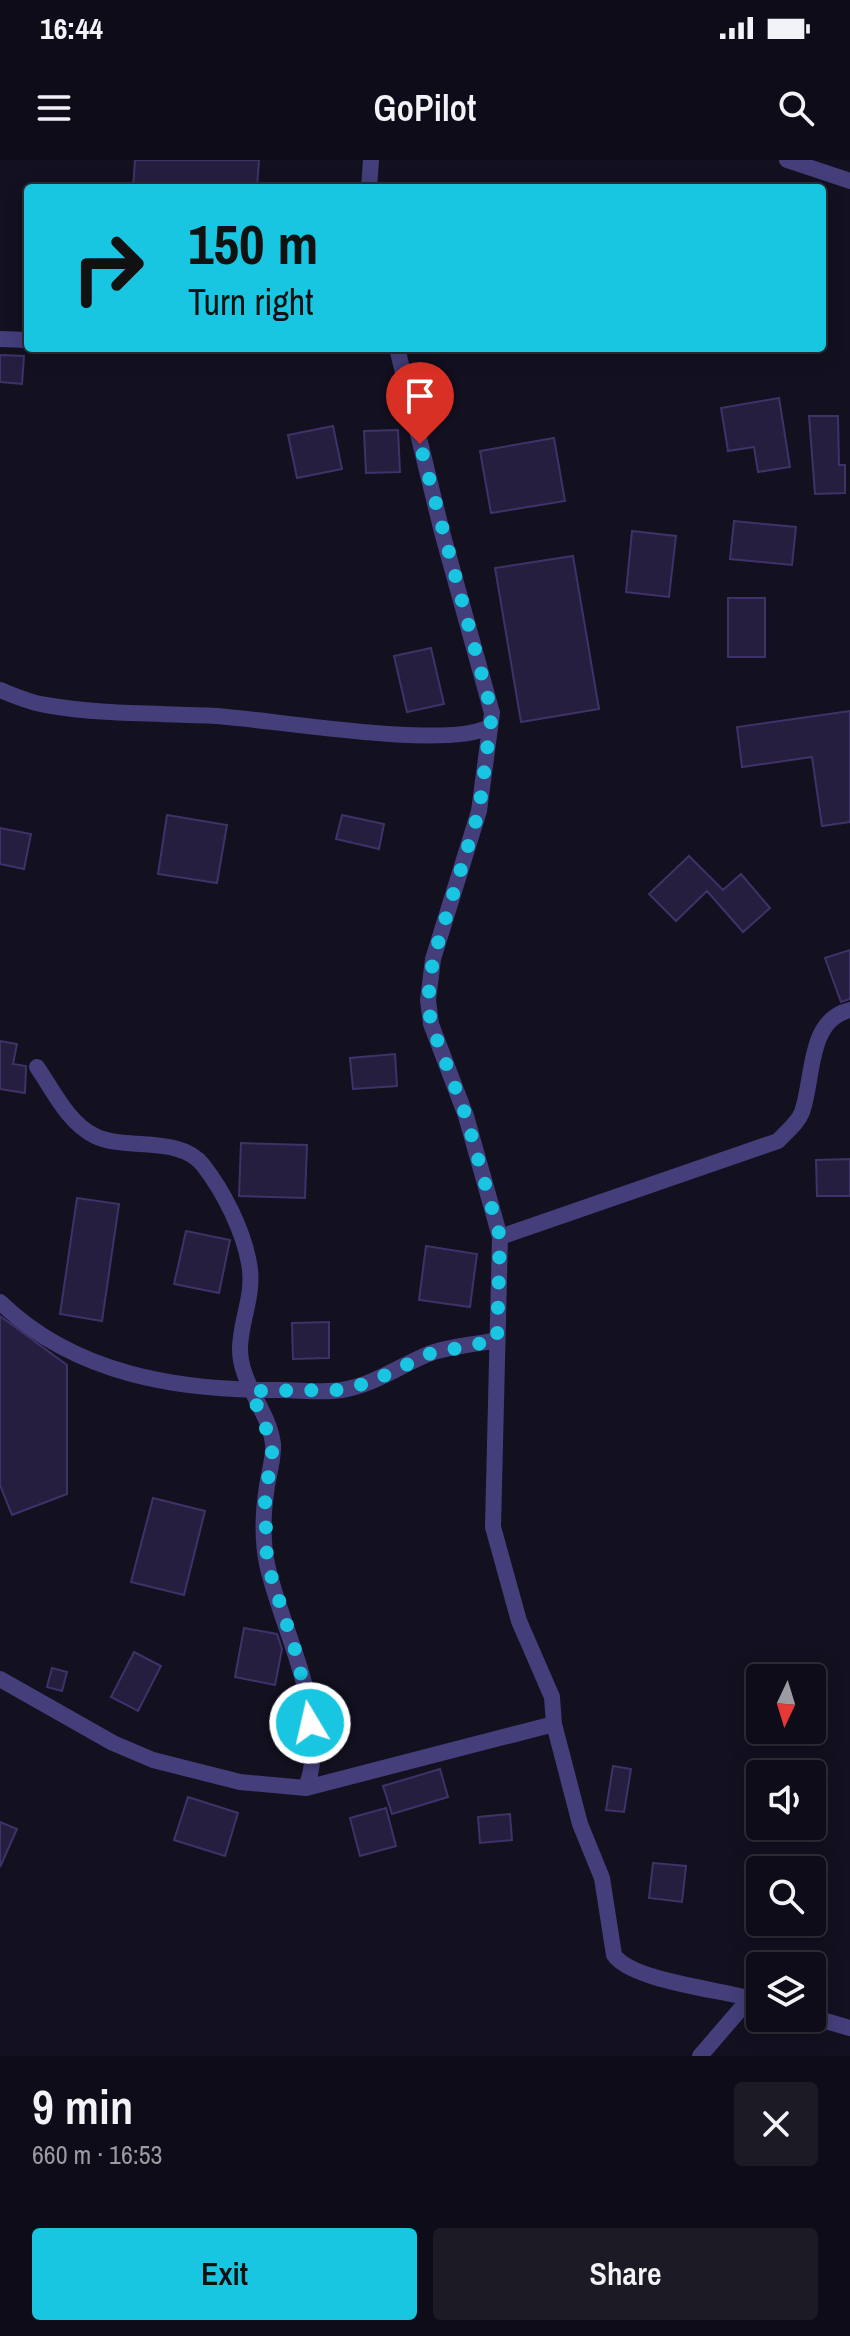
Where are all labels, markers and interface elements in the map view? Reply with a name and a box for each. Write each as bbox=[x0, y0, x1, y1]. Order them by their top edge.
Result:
text: 16:44 bbox=[40, 8, 103, 48]
text: GoPilot bbox=[374, 84, 476, 132]
icon: menu bbox=[32, 86, 76, 130]
icon: search bbox=[774, 86, 818, 130]
text: 150 m bbox=[188, 206, 318, 281]
icon: right bbox=[56, 216, 160, 320]
text: Turn right bbox=[188, 278, 313, 326]
pin bbox=[386, 362, 454, 444]
icon: arrive bbox=[398, 374, 442, 418]
north arrow bbox=[746, 1664, 826, 1744]
map controls bbox=[746, 1664, 826, 2032]
position arrow bbox=[268, 1681, 352, 1765]
button: sound bbox=[746, 1760, 826, 1840]
button: search bbox=[746, 1856, 826, 1936]
button: layers bbox=[746, 1952, 826, 2032]
text: 9 min bbox=[32, 2074, 133, 2139]
button: close bbox=[734, 2082, 818, 2166]
text: 660 m · 16:53 bbox=[32, 2137, 162, 2172]
button: Exit bbox=[32, 2228, 417, 2320]
button: Share bbox=[433, 2228, 818, 2320]

